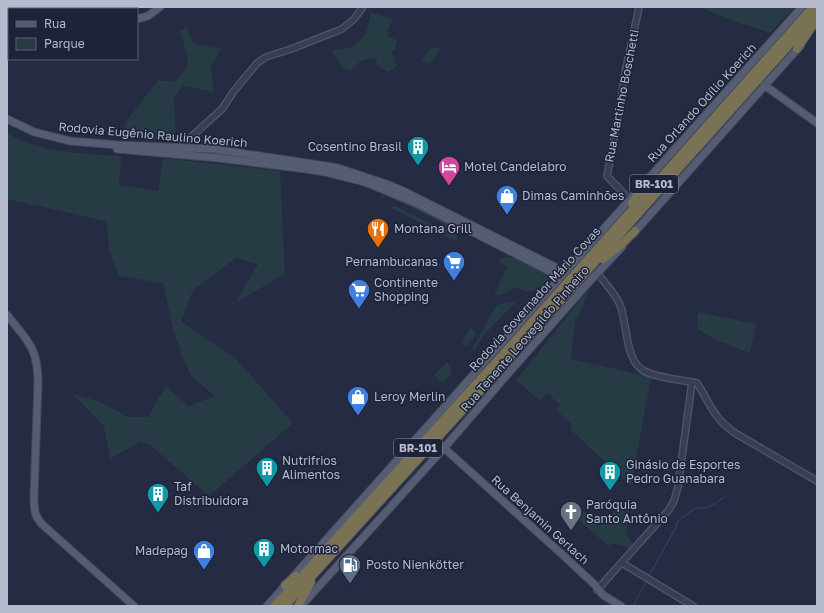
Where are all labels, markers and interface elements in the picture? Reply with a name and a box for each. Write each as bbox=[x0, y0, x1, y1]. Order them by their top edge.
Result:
legend bbox=[8, 8, 138, 60]
text: Rua bbox=[44, 16, 66, 31]
street label: Rua Martinho Boschetti bbox=[601, 28, 642, 164]
text: Parque bbox=[44, 36, 85, 51]
street label: Rua Orlando Odílio Koerich bbox=[644, 40, 759, 165]
street label: Rodovia Eugênio Raulino Koerich bbox=[58, 119, 248, 150]
building icon: Cosentino Brasil bbox=[405, 134, 431, 167]
place label: Cosentino Brasil bbox=[308, 139, 402, 154]
hotel icon: Motel Candelabro bbox=[436, 154, 462, 187]
place label: Motel Candelabro bbox=[464, 159, 567, 174]
road number: BR-101 bbox=[630, 175, 678, 193]
shop icon: Dimas Caminhões bbox=[494, 183, 520, 216]
place label: Dimas Caminhões bbox=[522, 188, 624, 203]
restaurant icon: Montana Grill bbox=[365, 216, 391, 249]
place label: Montana Grill bbox=[394, 221, 472, 236]
street label: Rodovia Governador Mário Covas bbox=[466, 223, 603, 374]
supermarket icon: Pernambucanas bbox=[441, 249, 467, 282]
place label: Pernambucanas bbox=[345, 254, 438, 269]
street label: Rua Tenente Leovegildo Pinheiro bbox=[457, 263, 592, 415]
place label: Continente Shopping bbox=[374, 275, 438, 304]
supermarket icon: Continente Shopping bbox=[346, 277, 372, 310]
shop icon: Leroy Merlin bbox=[345, 384, 371, 417]
place label: Leroy Merlin bbox=[374, 389, 445, 404]
road number: BR-101 bbox=[394, 439, 442, 457]
place label: Nutrifrios Alimentos bbox=[282, 453, 340, 482]
building icon: Nutrifrios Alimentos bbox=[254, 455, 280, 488]
place label: Ginásio de Esportes Pedro Guanabara bbox=[626, 457, 740, 486]
building icon: Ginásio de Esportes Pedro Guanabara bbox=[597, 459, 623, 492]
street label: Rua Benjamin Gerlach bbox=[488, 472, 592, 567]
place label: Taf Distribuidora bbox=[174, 479, 248, 508]
building icon: Taf Distribuidora bbox=[145, 481, 171, 514]
place label: Paróquia Santo Antônio bbox=[586, 497, 668, 526]
church icon: Paróquia Santo Antônio bbox=[558, 499, 584, 532]
building icon: Motormac bbox=[251, 536, 277, 569]
shop icon: Madepag bbox=[191, 538, 217, 571]
place label: Motormac bbox=[280, 541, 339, 556]
place label: Madepag bbox=[135, 543, 188, 558]
fuel station icon: Posto Nienkötter bbox=[337, 552, 363, 585]
place label: Posto Nienkötter bbox=[366, 557, 464, 572]

